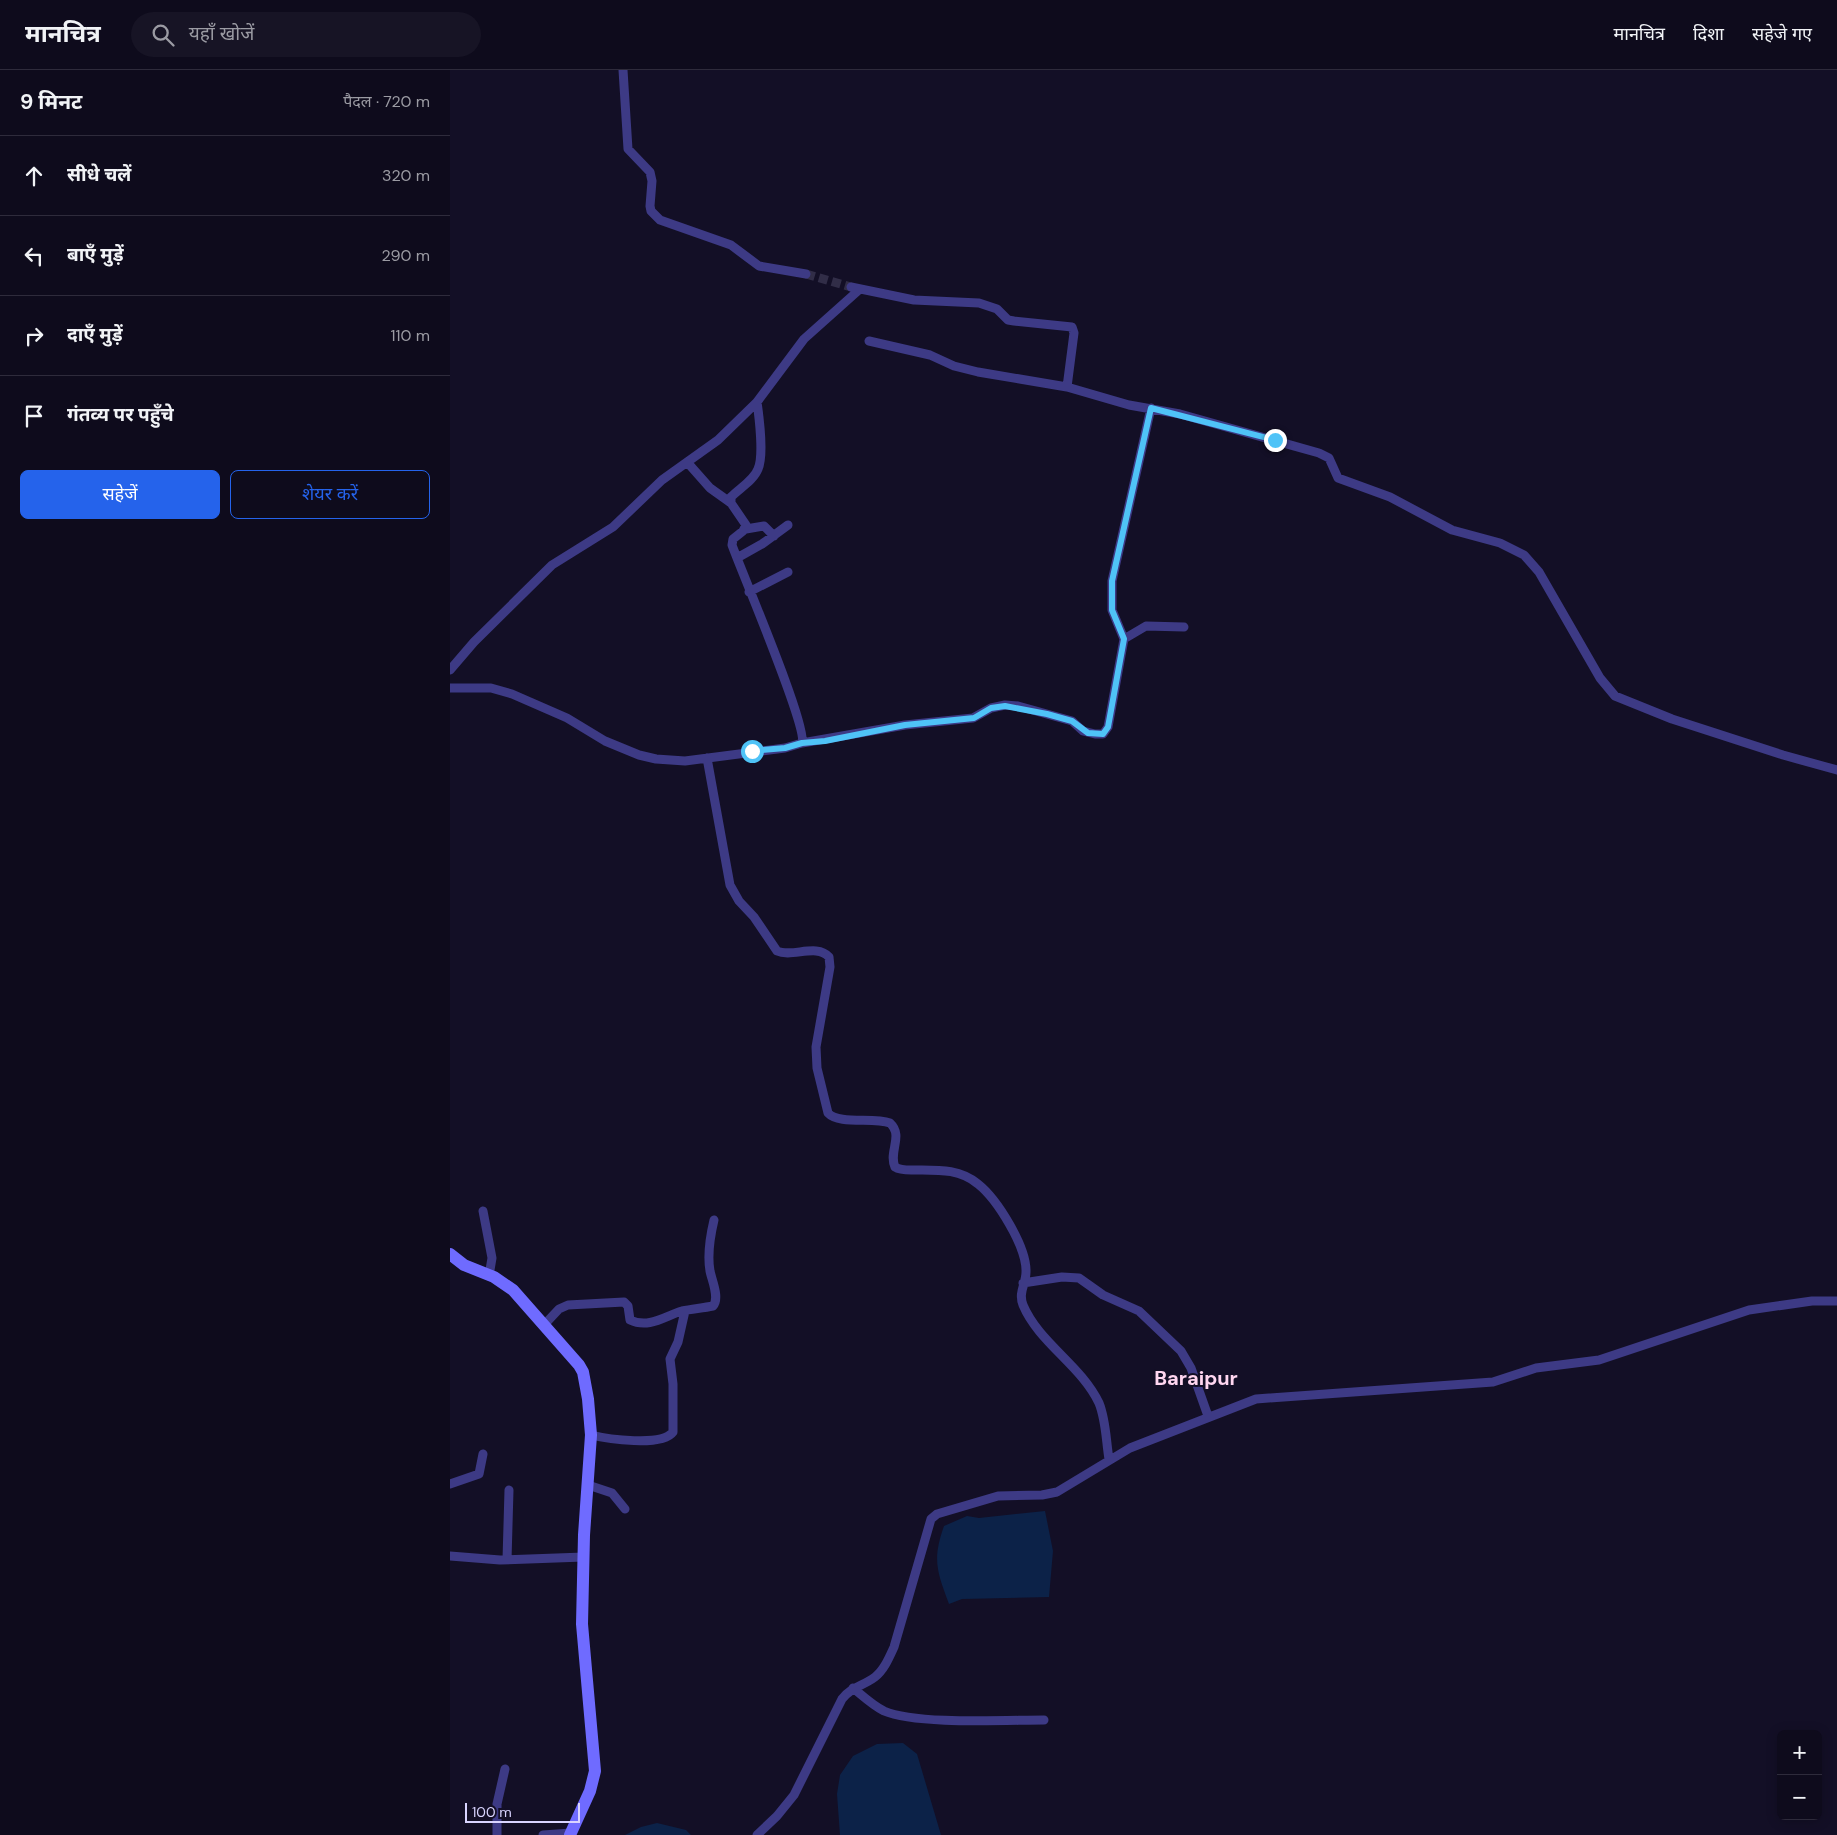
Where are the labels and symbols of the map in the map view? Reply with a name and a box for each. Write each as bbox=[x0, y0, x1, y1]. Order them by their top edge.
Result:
route end bbox=[1264, 429, 1287, 452]
route start bbox=[741, 740, 764, 763]
district label: Baraipur bbox=[1154, 1365, 1238, 1391]
scale bar bbox=[465, 1800, 580, 1823]

